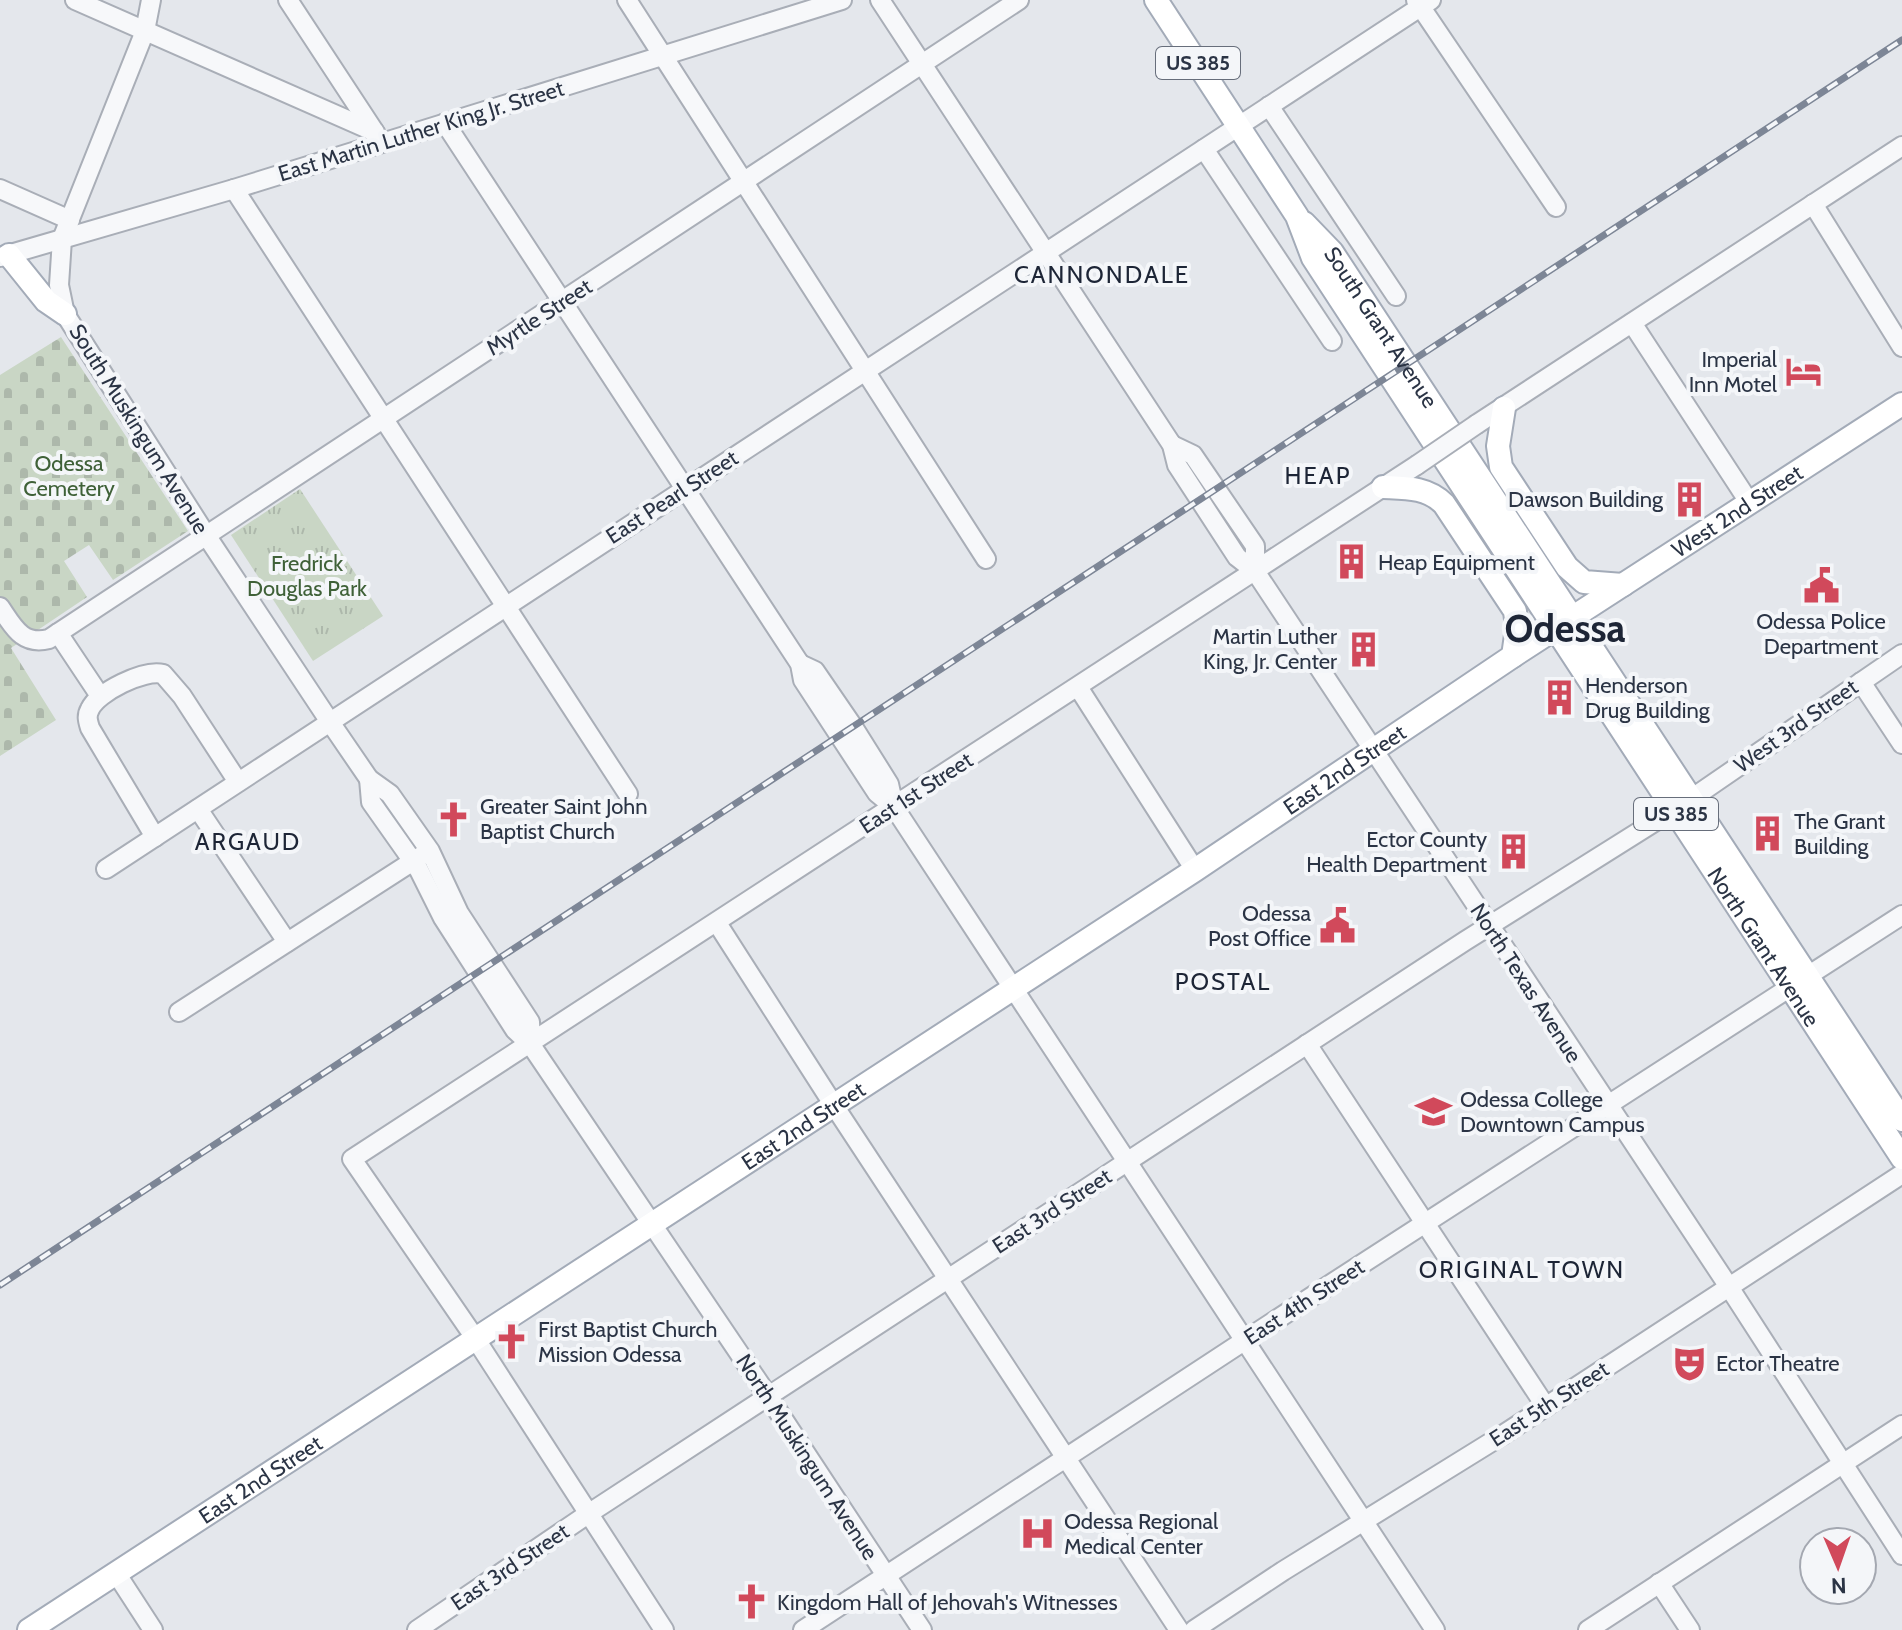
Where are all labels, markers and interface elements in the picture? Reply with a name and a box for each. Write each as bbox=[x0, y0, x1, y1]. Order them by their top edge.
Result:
road number: US 385 bbox=[1156, 47, 1240, 79]
street label: East Martin Luther King Jr. Street bbox=[275, 74, 568, 187]
street label: South Grant Avenue bbox=[1319, 241, 1444, 413]
district label: CANNONDALE bbox=[1014, 260, 1190, 289]
street label: Myrtle Street bbox=[481, 272, 597, 361]
street label: South Muskingum Avenue bbox=[63, 319, 215, 539]
place label: Imperial Inn Motel bbox=[1689, 346, 1778, 398]
hotel icon: Imperial Inn Motel bbox=[1784, 353, 1822, 391]
street label: East Pearl Street bbox=[601, 444, 744, 550]
park label: Odessa Cemetery bbox=[23, 450, 115, 502]
street label: West 2nd Street bbox=[1667, 458, 1808, 563]
district label: HEAP bbox=[1285, 461, 1351, 490]
building icon: Dawson Building bbox=[1670, 480, 1708, 518]
place label: Dawson Building bbox=[1508, 486, 1664, 513]
building icon: Heap Equipment bbox=[1333, 543, 1371, 581]
place label: Heap Equipment bbox=[1378, 549, 1535, 576]
park label: Fredrick Douglas Park bbox=[247, 550, 367, 602]
public building icon: Odessa Police Department bbox=[1802, 566, 1840, 604]
district label: Odessa bbox=[1504, 605, 1626, 652]
place label: Odessa Police Department bbox=[1756, 608, 1886, 660]
place label: Martin Luther King, Jr. Center bbox=[1203, 623, 1337, 675]
building icon: Martin Luther King, Jr. Center bbox=[1344, 630, 1382, 668]
place label: Henderson Drug Building bbox=[1585, 672, 1711, 724]
street label: West 3rd Street bbox=[1729, 673, 1864, 779]
building icon: Henderson Drug Building bbox=[1540, 679, 1578, 717]
street label: East 2nd Street bbox=[1278, 718, 1411, 820]
street label: East 1st Street bbox=[854, 746, 978, 840]
place label: Greater Saint John Baptist Church bbox=[480, 793, 648, 845]
road number: US 385 bbox=[1634, 798, 1718, 830]
church icon: Greater Saint John Baptist Church bbox=[435, 800, 473, 838]
place label: The Grant Building bbox=[1794, 808, 1886, 860]
building icon: The Grant Building bbox=[1749, 815, 1787, 853]
place label: Ector County Health Department bbox=[1306, 826, 1488, 878]
district label: ARGAUD bbox=[195, 827, 301, 856]
building icon: Ector County Health Department bbox=[1494, 833, 1532, 871]
street label: North Grant Avenue bbox=[1702, 862, 1826, 1031]
street label: North Texas Avenue bbox=[1464, 898, 1588, 1068]
place label: Odessa Post Office bbox=[1208, 900, 1311, 952]
public building icon: Odessa Post Office bbox=[1318, 907, 1356, 945]
district label: POSTAL bbox=[1175, 967, 1271, 996]
street label: East 2nd Street bbox=[736, 1075, 870, 1175]
place label: Odessa College Downtown Campus bbox=[1460, 1086, 1645, 1138]
school or university icon: Odessa College Downtown Campus bbox=[1415, 1093, 1453, 1131]
street label: East 3rd Street bbox=[987, 1162, 1117, 1259]
street label: East 4th Street bbox=[1239, 1253, 1370, 1351]
district label: ORIGINAL TOWN bbox=[1419, 1255, 1625, 1284]
place label: First Baptist Church Mission Odessa bbox=[538, 1316, 717, 1368]
church icon: First Baptist Church Mission Odessa bbox=[493, 1323, 531, 1361]
theatre icon: Ector Theatre bbox=[1671, 1344, 1709, 1382]
street label: North Muskingum Avenue bbox=[730, 1349, 884, 1565]
place label: Ector Theatre bbox=[1716, 1350, 1840, 1377]
street label: East 5th Street bbox=[1484, 1355, 1614, 1453]
street label: East 2nd Street bbox=[193, 1429, 327, 1529]
place label: Odessa Regional Medical Center bbox=[1064, 1508, 1219, 1560]
hospital icon: Odessa Regional Medical Center bbox=[1019, 1515, 1057, 1553]
street label: East 3rd Street bbox=[446, 1517, 575, 1616]
north arrow bbox=[1798, 1526, 1878, 1606]
text: N bbox=[1830, 1572, 1847, 1599]
church icon: Kingdom Hall of Jehovah's Witnesses bbox=[732, 1583, 770, 1621]
place label: Kingdom Hall of Jehovah's Witnesses bbox=[777, 1589, 1118, 1616]

